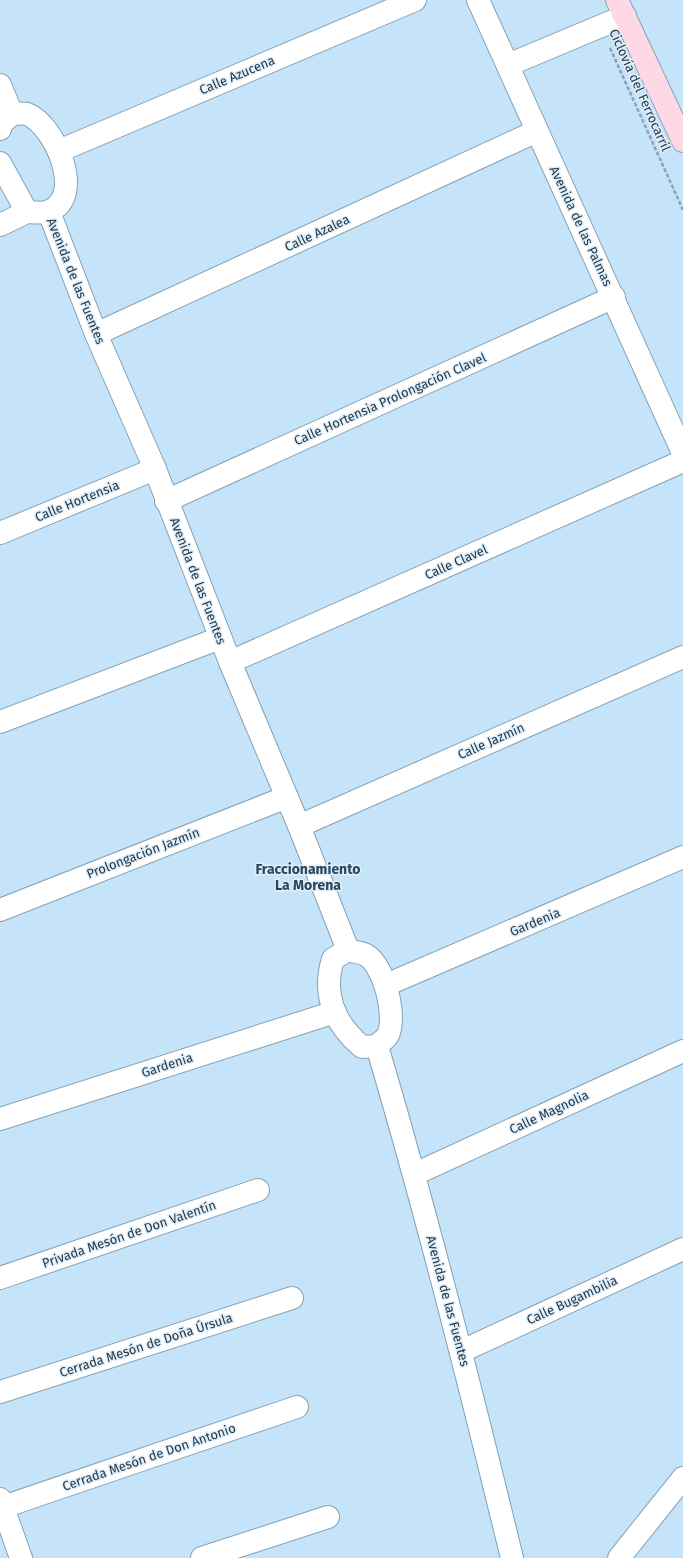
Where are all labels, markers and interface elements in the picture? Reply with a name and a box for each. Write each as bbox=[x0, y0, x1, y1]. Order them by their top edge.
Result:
street label: Ciclovía del Ferrocarril bbox=[606, 27, 674, 154]
street label: Calle Azucena bbox=[197, 52, 277, 98]
street label: Avenida de las Palmas bbox=[547, 164, 615, 288]
street label: Calle Azalea bbox=[282, 211, 352, 255]
street label: Avenida de las Fuentes bbox=[44, 216, 108, 346]
street label: Calle Hortensia Prolongación Clavel bbox=[292, 350, 489, 448]
street label: Calle Hortensia bbox=[33, 477, 121, 525]
street label: Avenida de las Fuentes bbox=[167, 515, 229, 647]
street label: Calle Clavel bbox=[422, 541, 490, 583]
street label: Calle Jazmín bbox=[455, 720, 527, 762]
street label: Prolongación Jazmín bbox=[84, 825, 202, 881]
district label: Fraccionamiento La Morena bbox=[255, 861, 361, 894]
street label: Gardenia bbox=[508, 905, 562, 939]
street label: Gardenia bbox=[139, 1050, 195, 1080]
street label: Calle Magnolia bbox=[507, 1087, 591, 1137]
street label: Privada Mesón de Don Valentín bbox=[40, 1197, 218, 1271]
street label: Avenida de las Fuentes bbox=[423, 1234, 473, 1368]
street label: Calle Bugambilia bbox=[524, 1272, 620, 1328]
street label: Cerrada Mesón de Doña Úrsula bbox=[57, 1310, 235, 1380]
street label: Cerrada Mesón de Don Antonio bbox=[60, 1420, 238, 1494]

